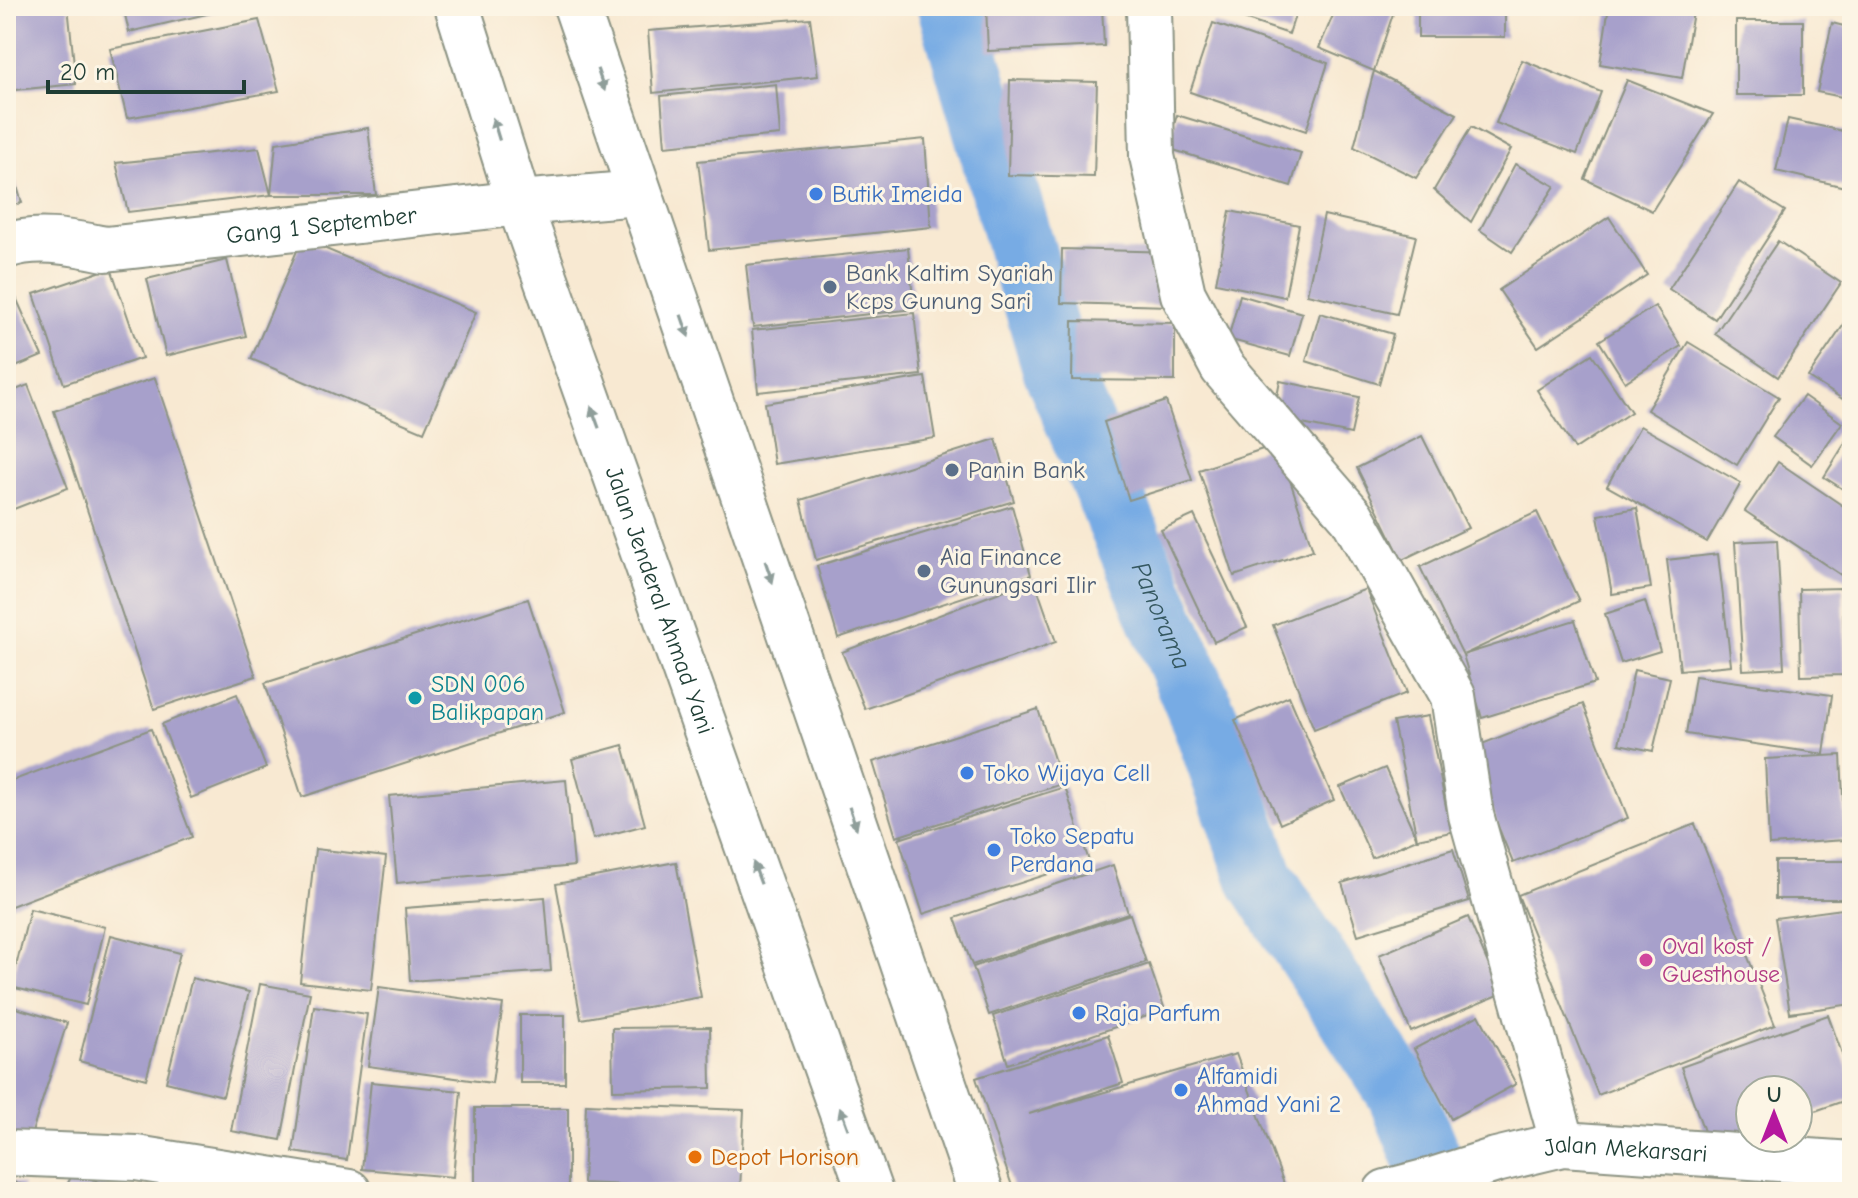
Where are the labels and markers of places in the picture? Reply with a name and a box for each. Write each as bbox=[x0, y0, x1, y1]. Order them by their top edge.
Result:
place label: Butik Imeida bbox=[832, 180, 963, 208]
marker: Butik Imeida bbox=[807, 185, 825, 203]
place label: Bank Kaltim Syariah Kcps Gunung Sari bbox=[846, 259, 1054, 315]
marker: Bank Kaltim Syariah Kcps Gunung Sari bbox=[821, 278, 839, 296]
place label: Panin Bank bbox=[968, 456, 1085, 484]
marker: Panin Bank bbox=[943, 461, 961, 479]
place label: Aia Finance Gunungsari Ilir bbox=[940, 543, 1096, 599]
marker: Aia Finance Gunungsari Ilir bbox=[915, 562, 933, 580]
place label: SDN 006 Balikpapan bbox=[431, 670, 544, 726]
marker: SDN 006 Balikpapan bbox=[406, 689, 424, 707]
place label: Toko Wijaya Cell bbox=[983, 759, 1150, 787]
marker: Toko Wijaya Cell bbox=[958, 764, 976, 782]
place label: Toko Sepatu Perdana bbox=[1010, 822, 1134, 878]
marker: Toko Sepatu Perdana bbox=[985, 841, 1003, 859]
place label: Oval kost / Guesthouse bbox=[1662, 932, 1780, 988]
marker: Oval kost / Guesthouse bbox=[1637, 951, 1655, 969]
place label: Raja Parfum bbox=[1095, 999, 1221, 1027]
marker: Raja Parfum bbox=[1070, 1004, 1088, 1022]
place label: Alfamidi Ahmad Yani 2 bbox=[1197, 1062, 1341, 1118]
marker: Alfamidi Ahmad Yani 2 bbox=[1172, 1081, 1190, 1099]
place label: Depot Horison bbox=[711, 1143, 859, 1171]
marker: Depot Horison bbox=[686, 1148, 704, 1166]

